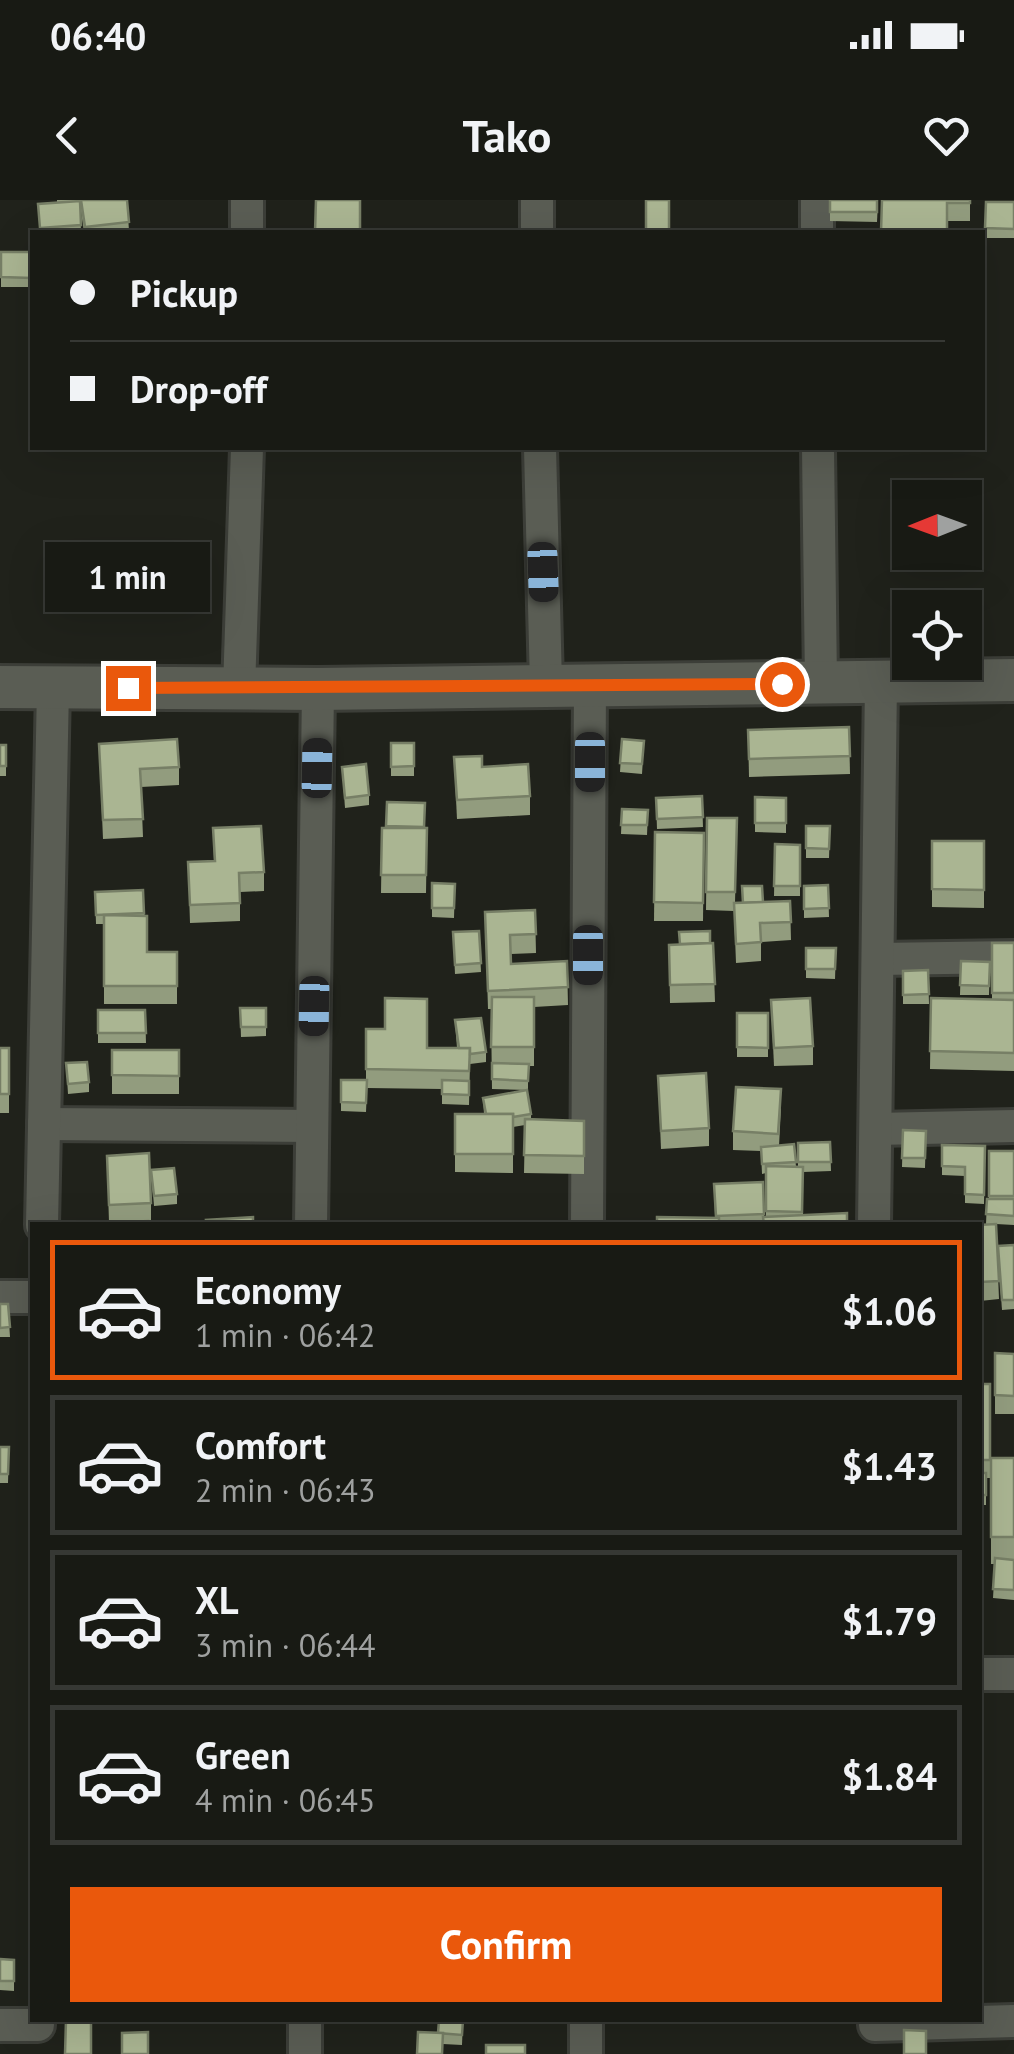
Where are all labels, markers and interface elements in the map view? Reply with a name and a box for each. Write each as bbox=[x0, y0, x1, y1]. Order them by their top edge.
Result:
text: 06:40 bbox=[50, 11, 146, 60]
text: Tako bbox=[463, 106, 551, 164]
icon: back bbox=[40, 108, 95, 163]
icon: heart bbox=[919, 108, 974, 163]
text: Pickup bbox=[130, 268, 238, 317]
text: Drop-off bbox=[130, 364, 267, 413]
north arrow bbox=[892, 480, 982, 570]
map controls bbox=[892, 480, 982, 680]
car bbox=[527, 541, 559, 603]
callout: 1 min bbox=[46, 543, 210, 613]
text: 1 min bbox=[88, 556, 167, 598]
button: locate bbox=[892, 590, 982, 680]
route start bbox=[760, 662, 805, 707]
route end bbox=[106, 666, 151, 711]
car bbox=[575, 732, 605, 792]
car bbox=[301, 738, 333, 798]
car bbox=[573, 925, 603, 985]
car bbox=[298, 976, 330, 1036]
icon: car bbox=[75, 1265, 165, 1355]
text: Economy bbox=[195, 1265, 341, 1314]
text: $1.06 bbox=[841, 1286, 937, 1335]
text: 1 min · 06:42 bbox=[195, 1314, 375, 1356]
icon: car bbox=[75, 1420, 165, 1510]
text: Comfort bbox=[195, 1420, 326, 1469]
text: $1.43 bbox=[841, 1441, 937, 1490]
text: 2 min · 06:43 bbox=[195, 1469, 375, 1511]
icon: car bbox=[75, 1575, 165, 1665]
text: XL bbox=[195, 1575, 239, 1624]
text: $1.79 bbox=[841, 1596, 937, 1645]
text: 3 min · 06:44 bbox=[195, 1624, 375, 1666]
icon: car bbox=[75, 1730, 165, 1820]
text: Green bbox=[195, 1730, 291, 1779]
text: $1.84 bbox=[841, 1751, 937, 1800]
text: 4 min · 06:45 bbox=[195, 1779, 375, 1821]
button: Confirm bbox=[70, 1887, 942, 2002]

